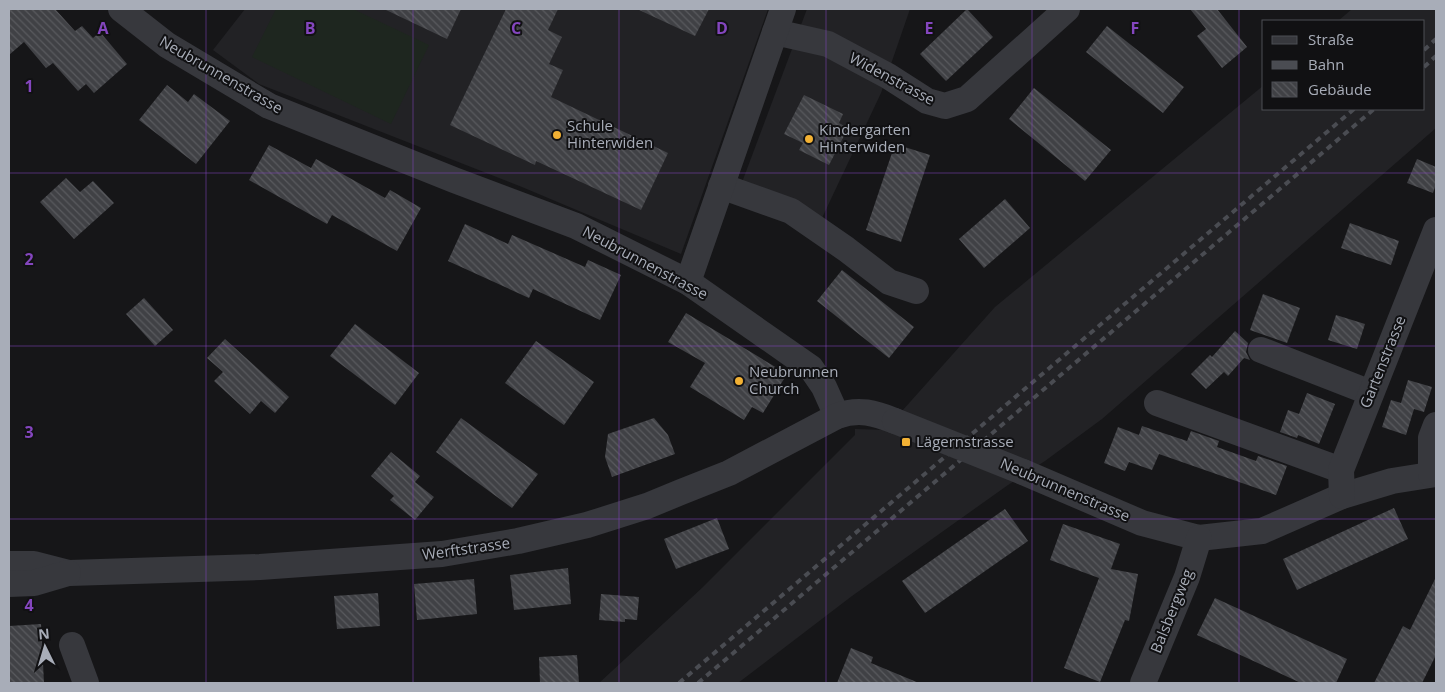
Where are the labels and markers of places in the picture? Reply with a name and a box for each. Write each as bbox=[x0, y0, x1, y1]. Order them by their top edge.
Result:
place label: Schule Hinterwiden bbox=[567, 115, 653, 152]
place label: Kindergarten Hinterwiden bbox=[819, 119, 910, 156]
marker: Schule Hinterwiden bbox=[551, 129, 563, 141]
marker: Kindergarten Hinterwiden bbox=[803, 133, 815, 145]
place label: Neubrunnen Church bbox=[749, 361, 838, 398]
marker: Neubrunnen Church bbox=[733, 375, 745, 387]
place label: Lägernstrasse bbox=[916, 431, 1014, 451]
marker: Lägernstrasse bbox=[900, 436, 912, 448]

